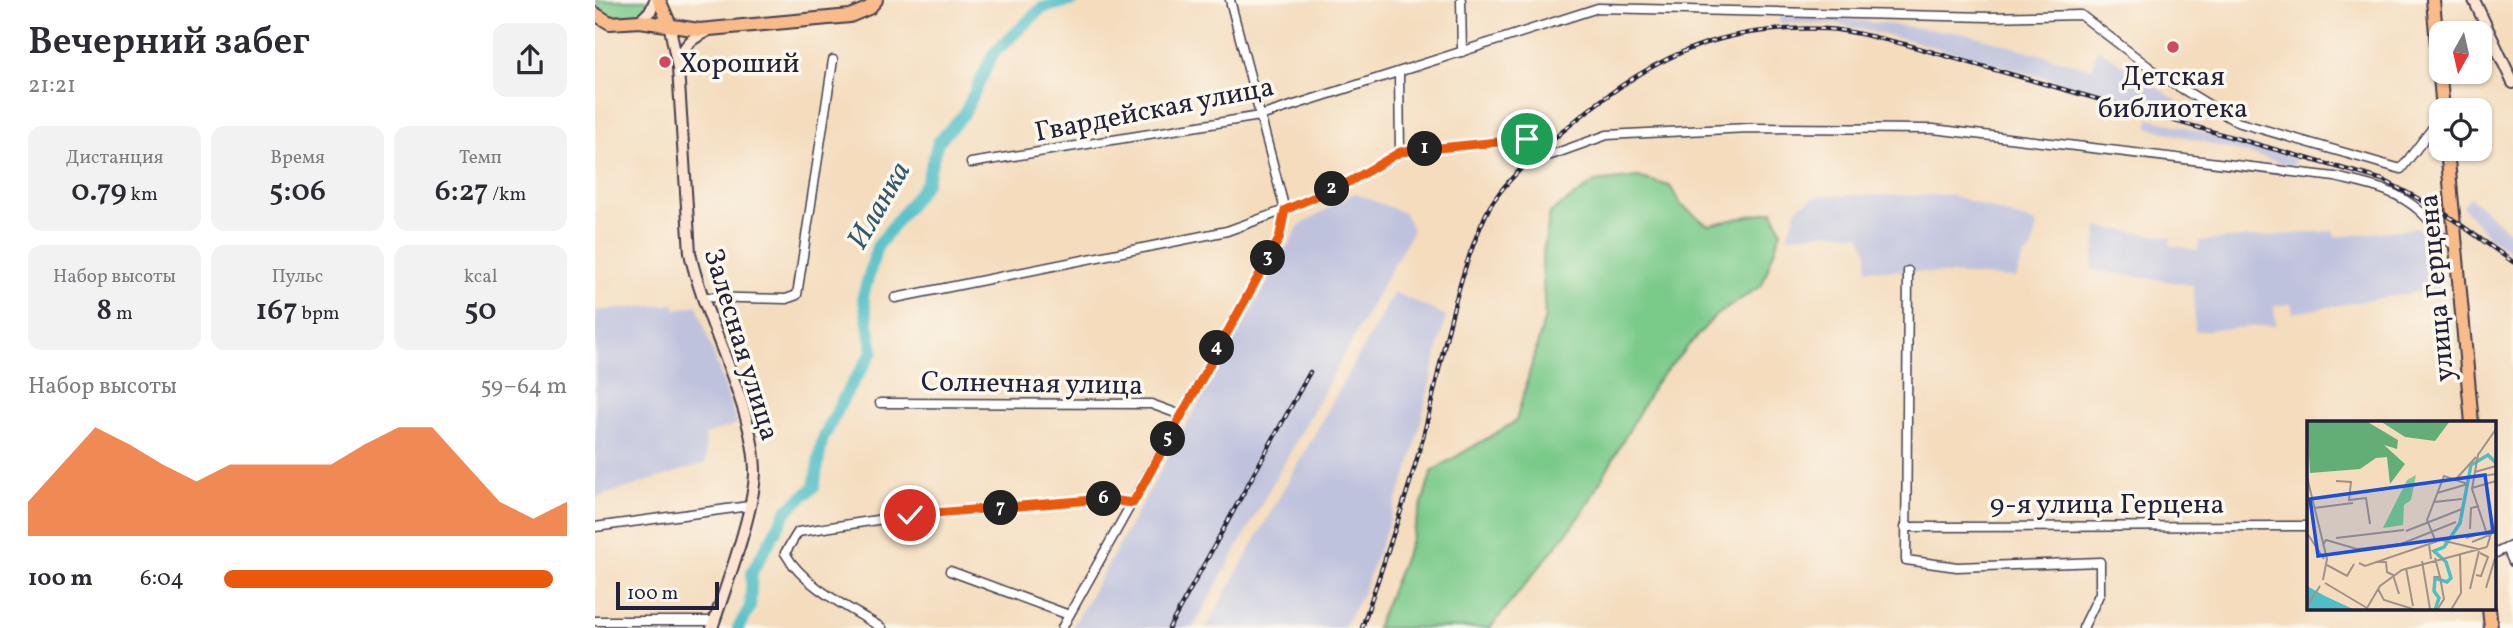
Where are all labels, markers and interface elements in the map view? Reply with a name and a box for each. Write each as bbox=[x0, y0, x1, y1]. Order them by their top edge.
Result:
text: Вечерний забег bbox=[28, 17, 310, 70]
north arrow bbox=[2429, 21, 2492, 84]
map controls bbox=[2429, 21, 2492, 161]
button: share bbox=[493, 23, 567, 97]
marker: Детская библиотека bbox=[2165, 39, 2181, 55]
place label: Хороший bbox=[679, 45, 800, 84]
marker: Хороший bbox=[657, 54, 673, 70]
place label: Детская библиотека bbox=[2098, 58, 2248, 129]
street label: Гвардейская улица bbox=[1032, 68, 1277, 153]
text: 21:21 bbox=[28, 70, 76, 102]
button: locate bbox=[2429, 98, 2492, 161]
pin bbox=[1497, 109, 1557, 169]
icon: arrive bbox=[1508, 120, 1546, 158]
pin: 1 bbox=[1407, 132, 1443, 166]
text: 1 bbox=[1421, 135, 1428, 161]
text: Дистанция bbox=[66, 145, 163, 171]
text: Время bbox=[270, 145, 325, 171]
text: Темп bbox=[459, 145, 502, 171]
water label: Иланка bbox=[838, 154, 922, 258]
text: 0.79 bbox=[71, 171, 127, 213]
text: 5:06 bbox=[269, 171, 326, 213]
text: 6:27 bbox=[435, 171, 488, 213]
pin: 2 bbox=[1315, 172, 1349, 206]
text: 2 bbox=[1327, 175, 1336, 201]
text: km bbox=[127, 182, 158, 208]
text: /km bbox=[488, 182, 526, 208]
street label: улица Герцена bbox=[2410, 192, 2465, 383]
pin: 3 bbox=[1251, 240, 1285, 276]
street label: Залесная улица bbox=[693, 244, 788, 446]
text: 3 bbox=[1263, 244, 1272, 270]
text: Набор высоты bbox=[53, 264, 176, 290]
text: Пульс bbox=[272, 264, 323, 290]
text: kcal bbox=[464, 264, 497, 290]
text: 8 bbox=[96, 290, 112, 332]
text: 167 bbox=[255, 290, 298, 332]
text: 50 bbox=[464, 290, 497, 332]
text: m bbox=[112, 301, 133, 327]
text: bpm bbox=[298, 301, 340, 327]
pin: 4 bbox=[1199, 330, 1235, 366]
text: 4 bbox=[1211, 334, 1222, 360]
street label: Солнечная улица bbox=[921, 363, 1143, 406]
text: Набор высоты bbox=[28, 371, 177, 403]
text: 59–64 m bbox=[480, 371, 567, 403]
inset map bbox=[2307, 421, 2495, 610]
pin: 5 bbox=[1151, 422, 1185, 457]
text: 5 bbox=[1163, 425, 1172, 451]
pin: 6 bbox=[1086, 482, 1121, 516]
pin bbox=[880, 485, 940, 545]
text: 6 bbox=[1098, 485, 1109, 511]
street label: 9-я улица Герцена bbox=[1990, 486, 2224, 525]
pin: 7 bbox=[983, 490, 1019, 526]
text: 7 bbox=[996, 494, 1005, 520]
icon: check bbox=[891, 496, 929, 534]
text: 100 m bbox=[28, 563, 93, 595]
text: 6:04 bbox=[140, 563, 184, 595]
scale bar bbox=[616, 579, 719, 611]
text: 100 m bbox=[627, 581, 678, 607]

